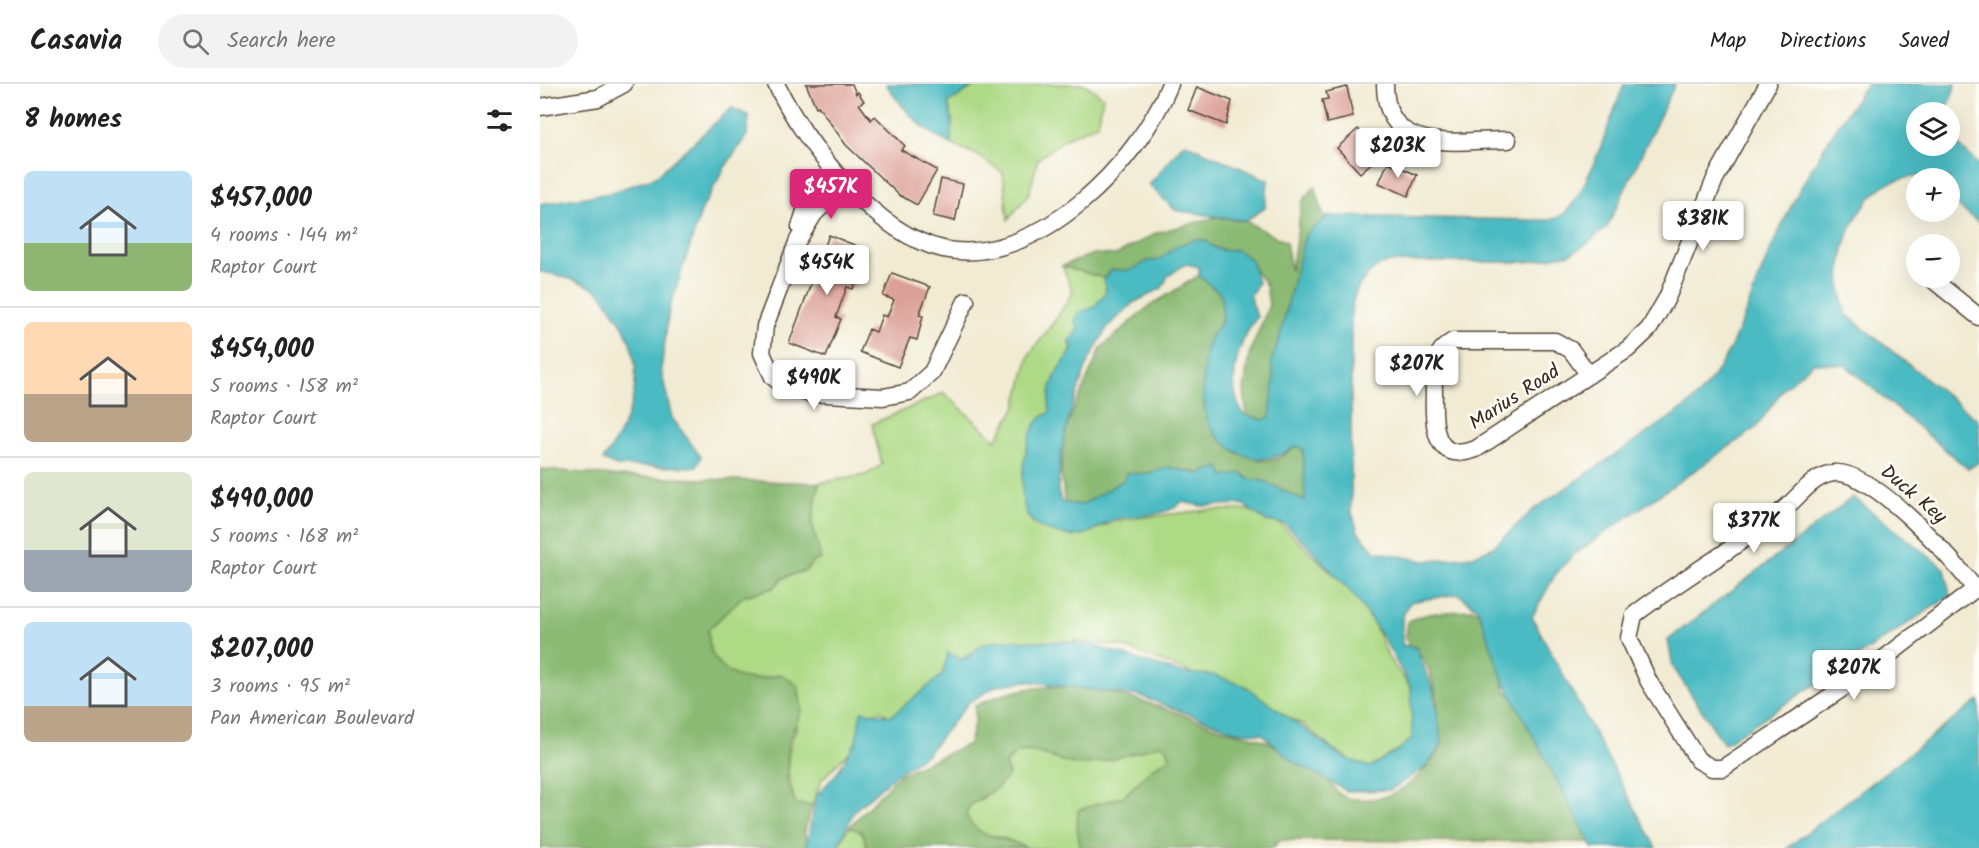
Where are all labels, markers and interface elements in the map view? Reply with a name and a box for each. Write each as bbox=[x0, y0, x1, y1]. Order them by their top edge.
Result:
search box bbox=[158, 14, 578, 68]
text: Casavia bbox=[30, 19, 122, 64]
text: Search here bbox=[227, 24, 336, 59]
icon: search bbox=[179, 25, 212, 58]
text: Map bbox=[1710, 25, 1746, 58]
text: Directions bbox=[1779, 25, 1866, 58]
text: Saved bbox=[1899, 25, 1949, 58]
text: 8 homes bbox=[24, 99, 122, 141]
map controls bbox=[1906, 102, 1960, 288]
button: layers bbox=[1906, 102, 1960, 156]
icon: filters bbox=[483, 104, 516, 137]
pin: $203K bbox=[1356, 128, 1440, 179]
text: $203K bbox=[1370, 131, 1426, 163]
button: + bbox=[1906, 168, 1960, 222]
pin: $457K bbox=[789, 169, 873, 220]
text: $457K bbox=[804, 172, 858, 204]
text: $457,000 bbox=[210, 178, 312, 220]
icon: home bbox=[72, 195, 144, 267]
pin: $381K bbox=[1661, 201, 1745, 252]
text: $381K bbox=[1677, 204, 1729, 236]
text: 4 rooms · 144 m² bbox=[210, 220, 357, 252]
button: − bbox=[1906, 234, 1960, 288]
pin: $454K bbox=[785, 245, 869, 296]
text: $454K bbox=[799, 248, 855, 280]
text: Raptor Court bbox=[210, 252, 317, 284]
text: $454,000 bbox=[210, 329, 314, 371]
icon: home bbox=[72, 346, 144, 418]
pin: $207K bbox=[1375, 346, 1459, 397]
text: $207K bbox=[1389, 349, 1445, 381]
street label: Marius Road bbox=[1463, 356, 1568, 439]
pin: $490K bbox=[772, 360, 856, 411]
text: $490K bbox=[786, 363, 842, 395]
text: 5 rooms · 158 m² bbox=[210, 371, 358, 403]
text: Raptor Court bbox=[210, 403, 317, 435]
street label: Duck Key bbox=[1872, 457, 1954, 533]
text: $490,000 bbox=[210, 479, 313, 521]
icon: home bbox=[72, 496, 144, 568]
pin: $377K bbox=[1712, 503, 1796, 554]
text: $377K bbox=[1727, 506, 1781, 538]
text: 5 rooms · 168 m² bbox=[210, 521, 358, 553]
text: Raptor Court bbox=[210, 553, 317, 585]
text: $207,000 bbox=[210, 629, 313, 671]
icon: home bbox=[72, 646, 144, 718]
pin: $207K bbox=[1812, 650, 1896, 701]
text: $207K bbox=[1826, 653, 1882, 685]
text: 3 rooms · 95 m² bbox=[210, 671, 350, 703]
text: Pan American Boulevard bbox=[210, 703, 414, 735]

